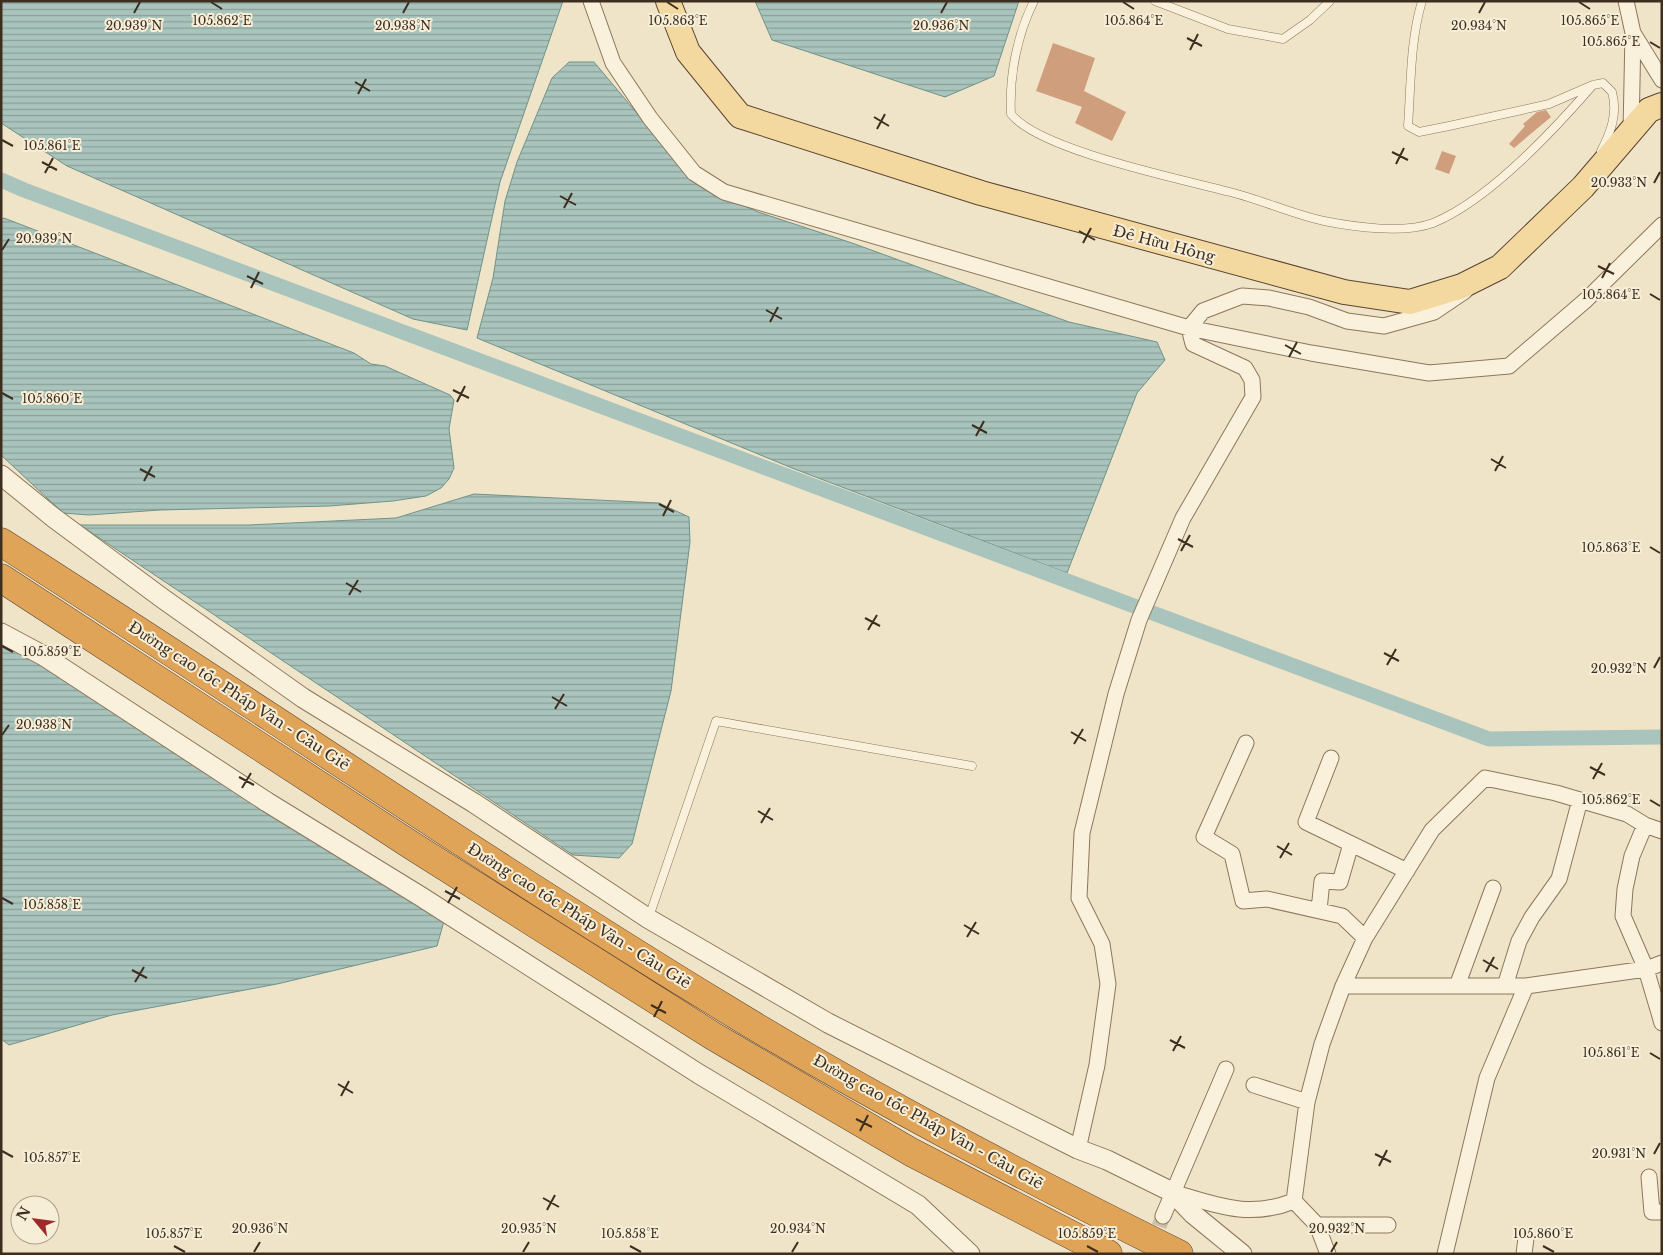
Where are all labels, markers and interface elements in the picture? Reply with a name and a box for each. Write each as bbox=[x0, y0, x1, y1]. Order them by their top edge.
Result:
text: 105.862°E bbox=[192, 13, 252, 28]
text: 105.863°E bbox=[648, 13, 708, 28]
text: 105.864°E bbox=[1105, 13, 1164, 28]
text: 105.865°E bbox=[1561, 13, 1620, 28]
text: 20.939°N bbox=[106, 18, 163, 33]
text: 20.938°N bbox=[375, 18, 431, 33]
text: 20.936°N bbox=[913, 18, 970, 33]
text: 20.934°N bbox=[1451, 18, 1507, 33]
text: 105.865°E bbox=[1582, 34, 1641, 49]
text: 105.861°E bbox=[23, 138, 81, 153]
text: 20.933°N bbox=[1591, 175, 1647, 190]
street label: Đê Hữu Hồng bbox=[1111, 221, 1218, 267]
text: 20.939°N bbox=[16, 231, 73, 246]
text: 105.864°E bbox=[1582, 287, 1641, 302]
text: 105.860°E bbox=[22, 391, 82, 406]
text: 105.863°E bbox=[1581, 540, 1641, 555]
street label: Đường cao tốc Pháp Vân - Cầu Giẽ bbox=[125, 617, 353, 774]
text: 105.859°E bbox=[23, 644, 82, 659]
text: 20.932°N bbox=[1591, 661, 1647, 676]
text: 20.938°N bbox=[16, 717, 72, 732]
text: 105.862°E bbox=[1581, 792, 1641, 807]
street label: Đường cao tốc Pháp Vân - Cầu Giẽ bbox=[464, 839, 694, 992]
text: 105.858°E bbox=[23, 897, 81, 912]
text: 105.861°E bbox=[1582, 1045, 1640, 1060]
street label: Đường cao tốc Pháp Vân - Cầu Giẽ bbox=[810, 1050, 1046, 1193]
text: 20.931°N bbox=[1592, 1146, 1646, 1161]
text: 105.857°E bbox=[24, 1150, 81, 1165]
north arrow bbox=[10, 1195, 60, 1245]
text: N bbox=[13, 1204, 35, 1224]
text: 20.936°N bbox=[232, 1221, 289, 1236]
text: 20.935°N bbox=[501, 1221, 557, 1236]
text: 20.934°N bbox=[770, 1221, 826, 1236]
text: 20.932°N bbox=[1309, 1221, 1365, 1236]
text: 105.857°E bbox=[146, 1226, 203, 1241]
text: 105.858°E bbox=[601, 1226, 659, 1241]
text: 105.859°E bbox=[1058, 1226, 1117, 1241]
text: 105.860°E bbox=[1513, 1226, 1573, 1241]

